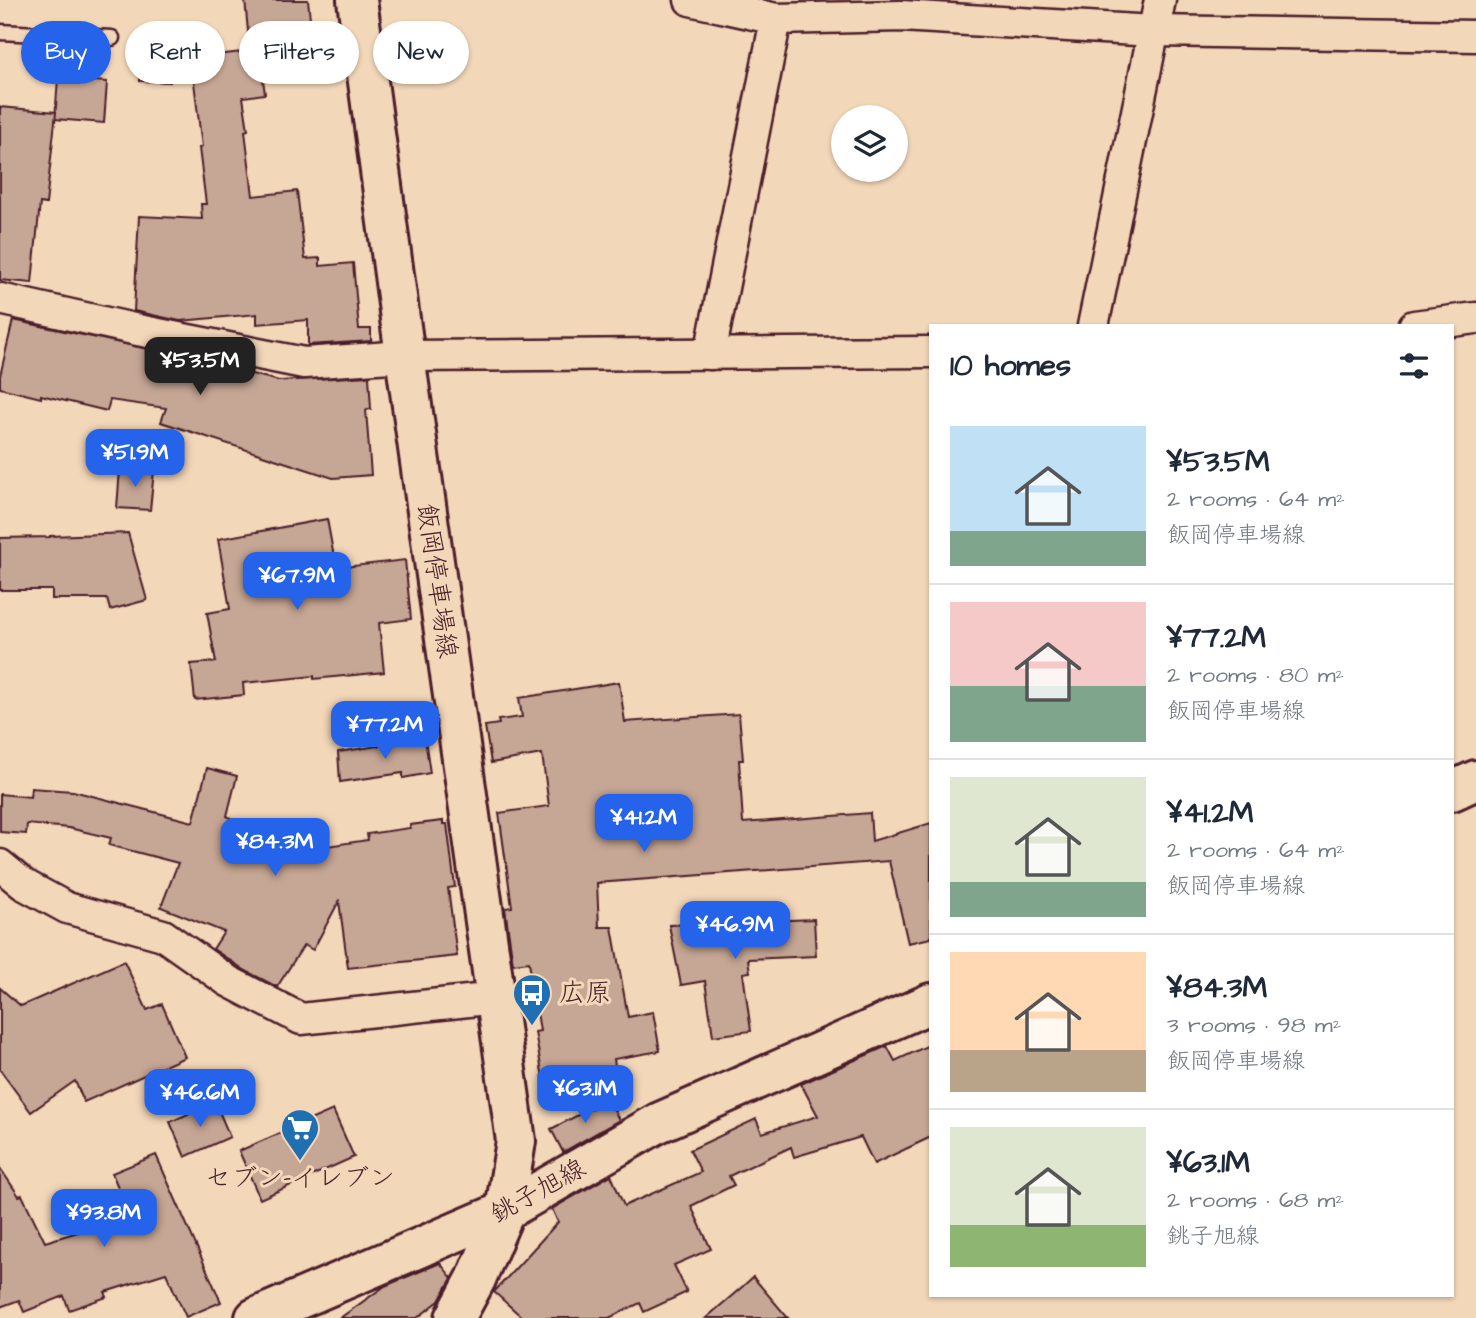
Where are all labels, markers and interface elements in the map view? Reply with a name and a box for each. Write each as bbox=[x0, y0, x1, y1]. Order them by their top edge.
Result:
chip: Buy bbox=[21, 21, 111, 84]
chip: Rent bbox=[125, 21, 225, 84]
chip: Filters bbox=[239, 21, 359, 84]
chip: New bbox=[373, 21, 469, 84]
map controls bbox=[831, 105, 908, 182]
button: layers bbox=[831, 105, 908, 182]
pin: ¥53.5M bbox=[143, 338, 257, 397]
text: ¥53.5M bbox=[161, 344, 239, 376]
text: 10 homes bbox=[950, 345, 1071, 387]
icon: filters bbox=[1395, 347, 1433, 385]
pin: ¥51.9M bbox=[78, 430, 192, 489]
text: ¥51.9M bbox=[102, 436, 168, 468]
text: ¥53.5M bbox=[1167, 441, 1270, 483]
icon: home bbox=[1006, 454, 1090, 538]
text: 2 rooms · 64 m² bbox=[1167, 483, 1345, 515]
street label: 飯岡停車場線 bbox=[408, 501, 466, 661]
text: 飯岡停車場線 bbox=[1167, 519, 1305, 551]
pin: ¥67.9M bbox=[240, 552, 354, 612]
text: ¥67.9M bbox=[259, 559, 335, 591]
text: ¥77.2M bbox=[1167, 617, 1266, 659]
icon: home bbox=[1006, 630, 1090, 714]
text: 2 rooms · 80 m² bbox=[1167, 659, 1344, 691]
text: 飯岡停車場線 bbox=[1167, 695, 1305, 727]
pin: ¥77.2M bbox=[328, 702, 442, 761]
text: ¥77.2M bbox=[347, 708, 423, 740]
text: ¥41.2M bbox=[1167, 792, 1253, 834]
pin: ¥41.2M bbox=[587, 794, 701, 854]
text: ¥41.2M bbox=[611, 801, 677, 833]
icon: home bbox=[1006, 805, 1090, 889]
pin: ¥84.3M bbox=[218, 818, 332, 878]
text: ¥84.3M bbox=[237, 825, 313, 857]
text: 2 rooms · 64 m² bbox=[1167, 834, 1345, 866]
text: 飯岡停車場線 bbox=[1167, 870, 1305, 902]
pin: ¥46.9M bbox=[678, 902, 792, 961]
text: ¥46.9M bbox=[696, 908, 774, 940]
text: ¥84.3M bbox=[1167, 967, 1267, 1009]
bus stop icon: 広原 bbox=[511, 972, 553, 1027]
place label: 広原 bbox=[559, 975, 611, 1011]
icon: home bbox=[1006, 980, 1090, 1064]
text: 3 rooms · 98 m² bbox=[1167, 1009, 1341, 1041]
text: 飯岡停車場線 bbox=[1167, 1045, 1305, 1077]
pin: ¥63.1M bbox=[528, 1066, 642, 1125]
pin: ¥46.6M bbox=[143, 1070, 257, 1129]
text: ¥63.1M bbox=[553, 1072, 617, 1104]
text: ¥46.6M bbox=[160, 1076, 240, 1108]
supermarket icon: セブン-イレブン bbox=[279, 1107, 321, 1162]
text: ¥63.1M bbox=[1167, 1142, 1250, 1184]
street label: 銚子旭線 bbox=[484, 1150, 592, 1232]
icon: home bbox=[1006, 1155, 1090, 1239]
place label: セブン-イレブン bbox=[205, 1160, 395, 1196]
text: 2 rooms · 68 m² bbox=[1167, 1184, 1344, 1216]
pin: ¥93.8M bbox=[47, 1190, 161, 1249]
text: ¥93.8M bbox=[67, 1196, 141, 1228]
text: 銚子旭線 bbox=[1167, 1220, 1259, 1252]

